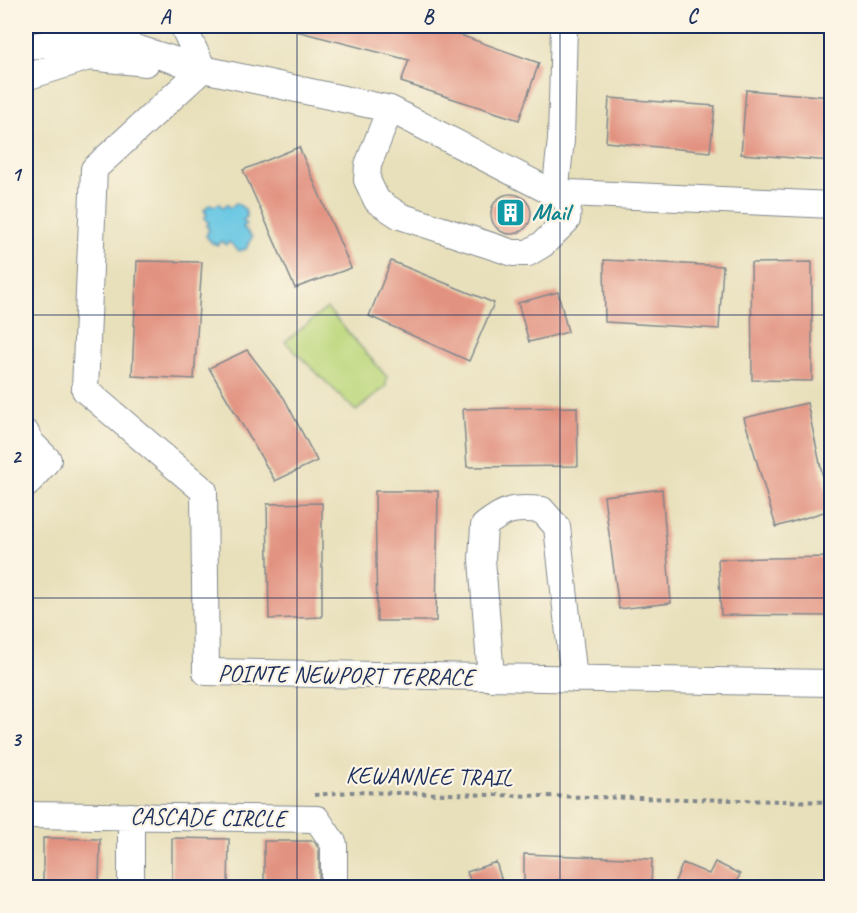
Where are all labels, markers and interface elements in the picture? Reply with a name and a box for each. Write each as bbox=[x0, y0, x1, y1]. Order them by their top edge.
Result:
text: A bbox=[160, 4, 172, 29]
text: B bbox=[423, 4, 435, 29]
text: C bbox=[687, 4, 699, 29]
text: 1 bbox=[12, 162, 23, 187]
building icon: Mail bbox=[495, 196, 527, 228]
place label: Mail bbox=[532, 197, 574, 227]
text: 2 bbox=[12, 444, 23, 469]
street label: POINTE NEWPORT TERRACE bbox=[218, 658, 477, 692]
text: 3 bbox=[12, 727, 23, 752]
street label: KEWANNEE TRAIL bbox=[346, 760, 513, 792]
street label: CASCADE CIRCLE bbox=[130, 801, 289, 833]

